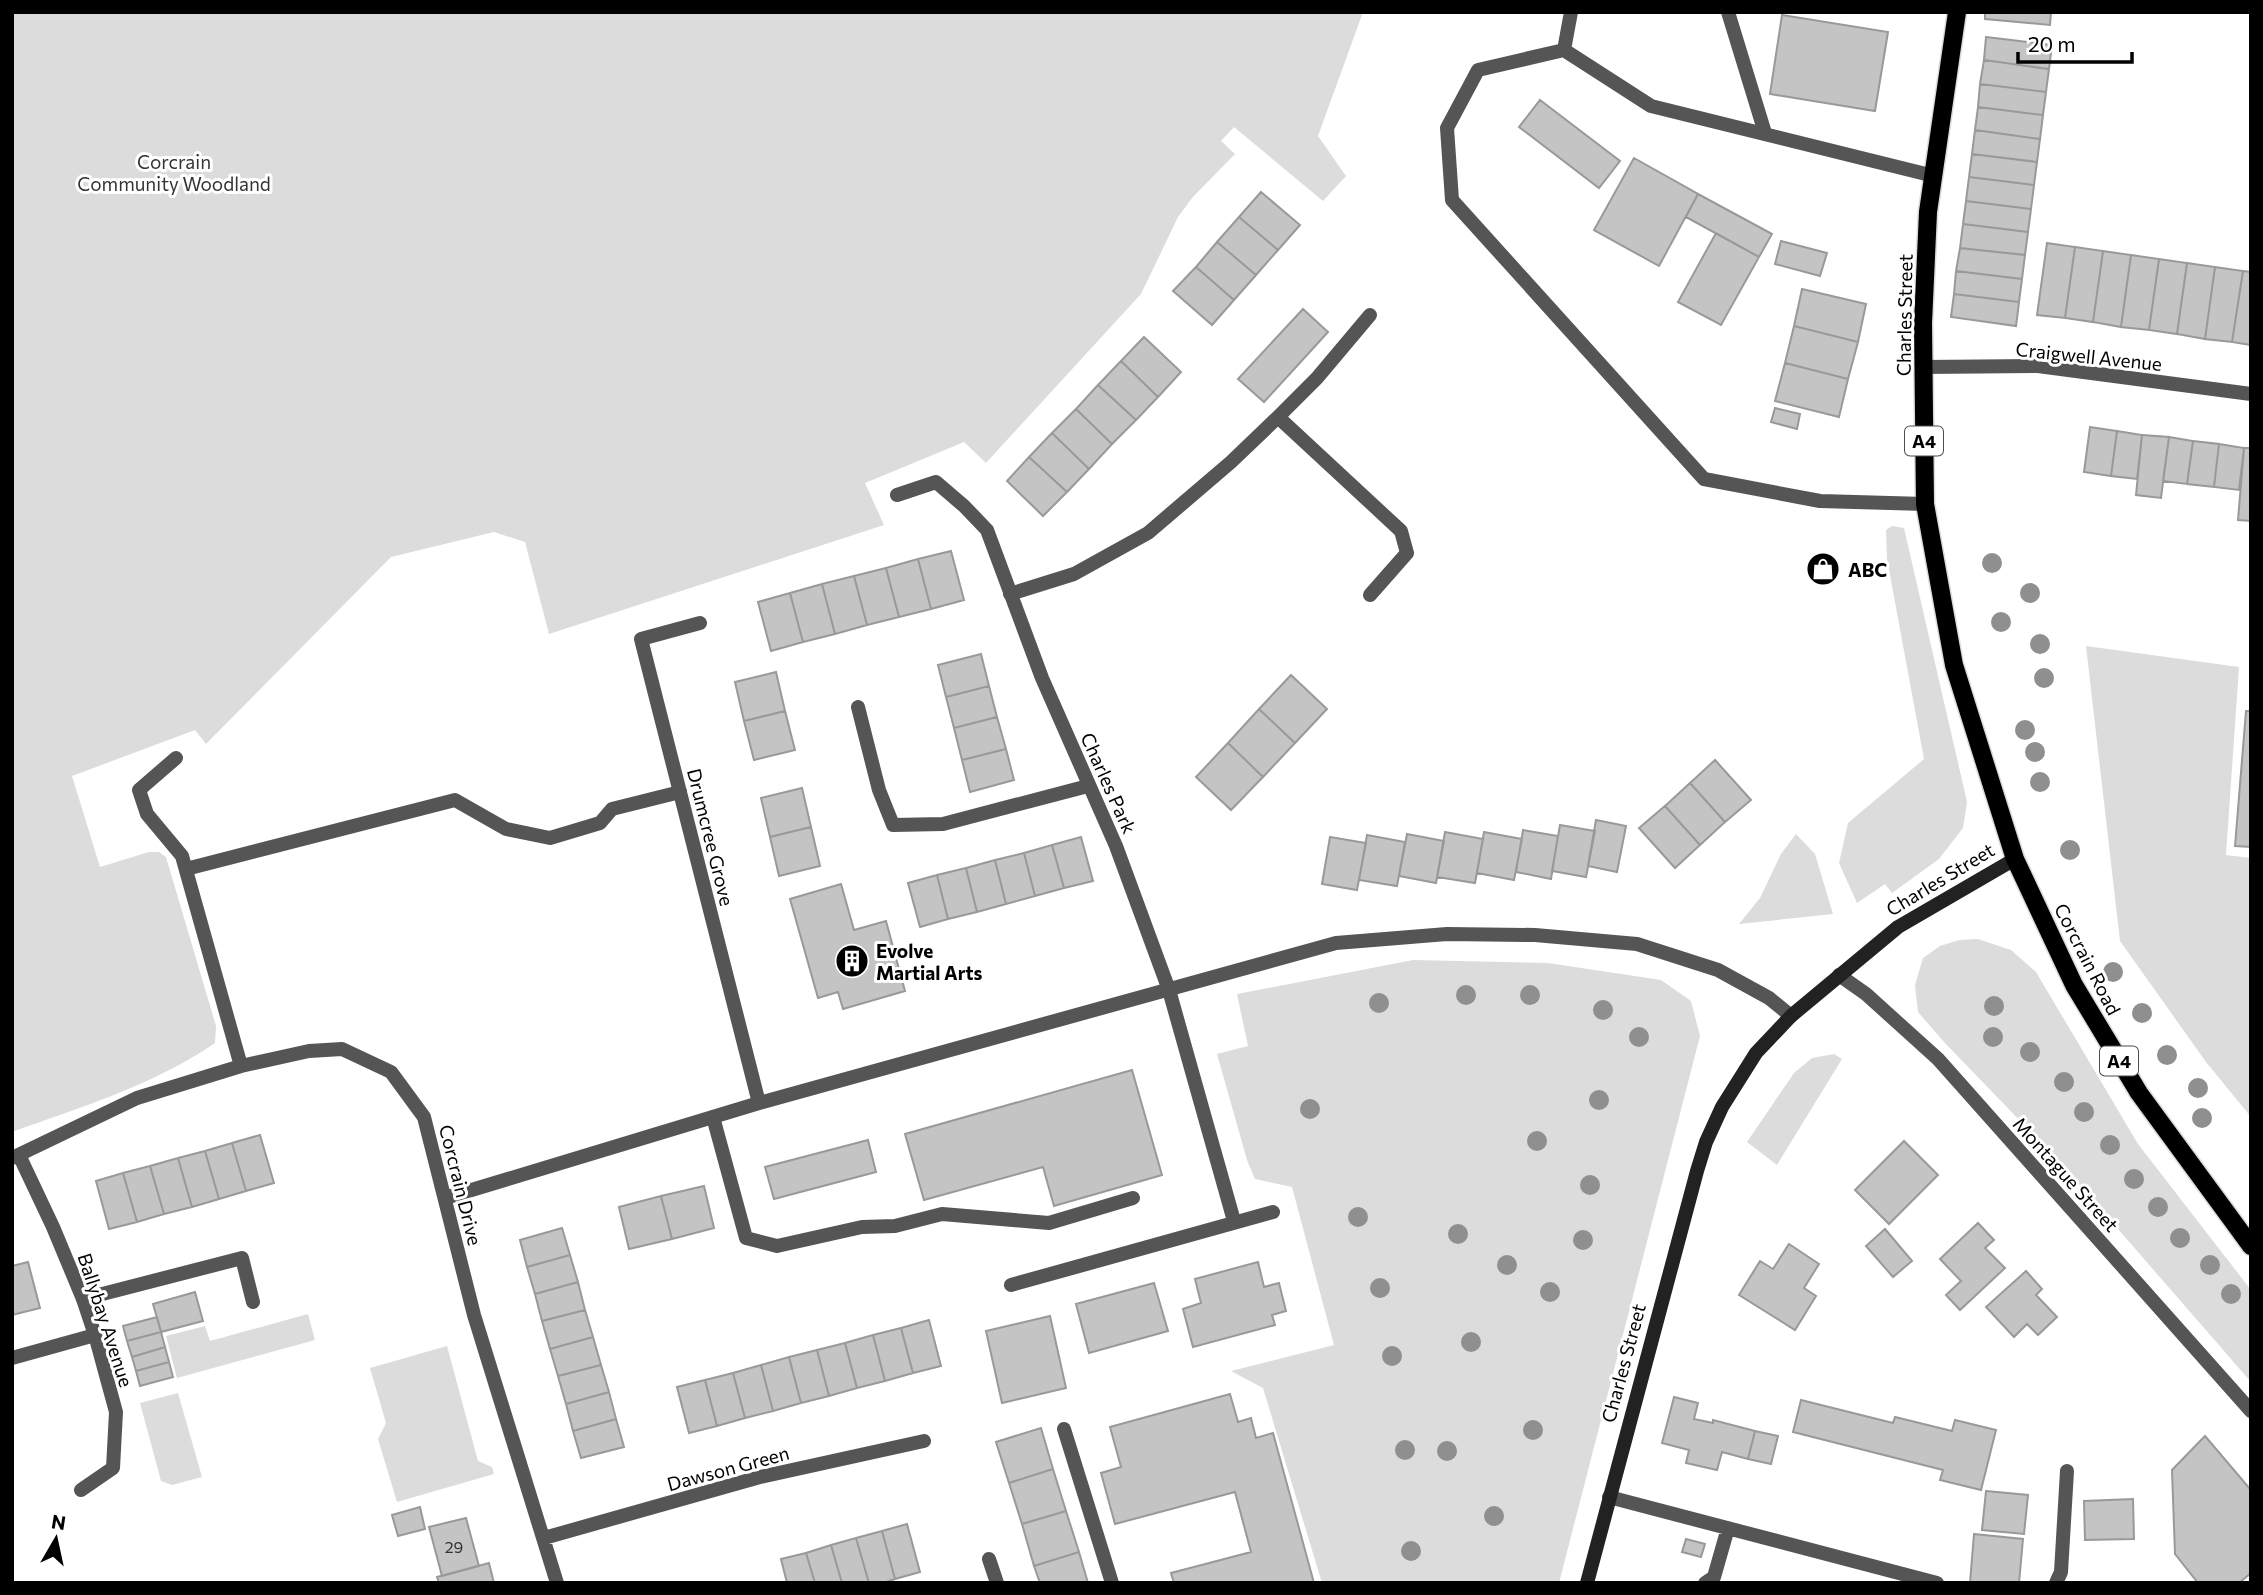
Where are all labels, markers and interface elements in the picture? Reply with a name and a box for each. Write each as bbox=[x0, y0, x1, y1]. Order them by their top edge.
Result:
scale bar bbox=[2018, 21, 2132, 65]
text: 20 m bbox=[2028, 31, 2076, 56]
park label: Corcrain Community Woodland bbox=[77, 150, 271, 195]
street label: Charles Street bbox=[1891, 253, 1917, 376]
street label: Craigwell Avenue bbox=[2015, 337, 2163, 375]
road number: A4 bbox=[1905, 426, 1943, 456]
shop icon: ABC bbox=[1804, 550, 1842, 588]
place label: ABC bbox=[1848, 558, 1887, 581]
street label: Charles Park bbox=[1076, 729, 1142, 837]
street label: Drumcree Grove bbox=[683, 766, 739, 908]
street label: Charles Street bbox=[1882, 838, 1999, 920]
street label: Corcrain Road bbox=[2050, 899, 2126, 1019]
place label: Evolve Martial Arts bbox=[876, 939, 983, 984]
building icon: Evolve Martial Arts bbox=[833, 942, 871, 980]
road number: A4 bbox=[2100, 1046, 2138, 1076]
street label: Montague Street bbox=[2008, 1112, 2124, 1236]
street label: Corcrain Drive bbox=[435, 1122, 487, 1248]
street label: Ballybay Avenue bbox=[74, 1250, 138, 1390]
street label: Charles Street bbox=[1596, 1301, 1650, 1425]
street label: Dawson Green bbox=[664, 1441, 792, 1495]
north arrow bbox=[21, 1504, 91, 1574]
text: N bbox=[50, 1509, 68, 1534]
house number: 29 bbox=[445, 1537, 463, 1556]

